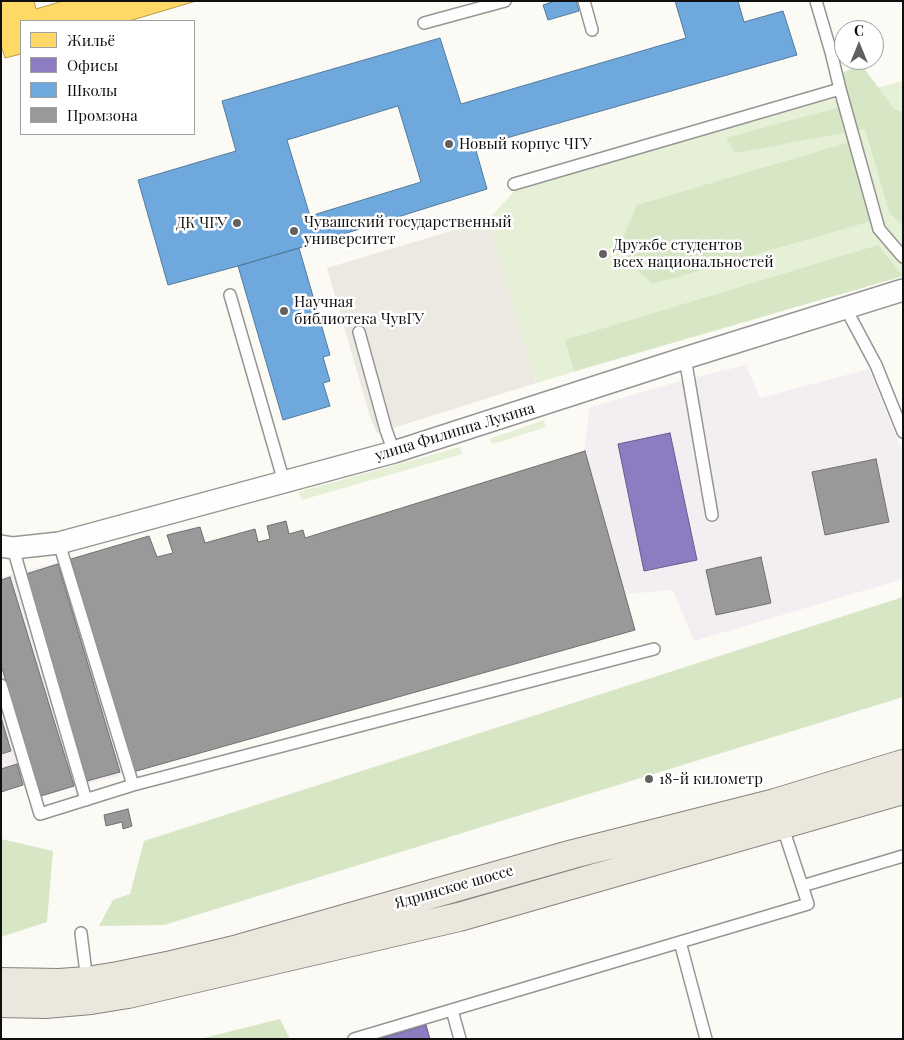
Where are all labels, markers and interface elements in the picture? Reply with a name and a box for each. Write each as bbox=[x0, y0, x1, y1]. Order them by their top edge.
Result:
legend bbox=[20, 20, 195, 135]
north arrow bbox=[834, 20, 884, 70]
text: С bbox=[854, 21, 864, 40]
text: Жильё bbox=[67, 30, 115, 50]
text: Офисы bbox=[67, 55, 118, 75]
text: Школы bbox=[67, 80, 117, 100]
text: Промзона bbox=[67, 105, 138, 125]
place label: Новый корпус ЧГУ bbox=[459, 135, 592, 153]
marker: Новый корпус ЧГУ bbox=[443, 138, 455, 150]
place label: Чувашский государственный университет bbox=[304, 213, 512, 248]
place label: ДК ЧГУ bbox=[176, 214, 227, 232]
marker: ДК ЧГУ bbox=[231, 217, 243, 229]
marker: Чувашский государственный университет bbox=[288, 225, 300, 237]
place label: Дружбе студентов всех национальностей bbox=[613, 236, 774, 271]
marker: Дружбе студентов всех национальностей bbox=[597, 248, 609, 260]
place label: Научная библиотека ЧувГУ bbox=[294, 293, 424, 328]
marker: Научная библиотека ЧувГУ bbox=[278, 305, 290, 317]
street label: улица Филиппа Лукина bbox=[373, 399, 537, 465]
place label: 18-й километр bbox=[659, 770, 763, 788]
marker: 18-й километр bbox=[643, 773, 655, 785]
street label: Ядринское шоссе bbox=[392, 861, 516, 913]

